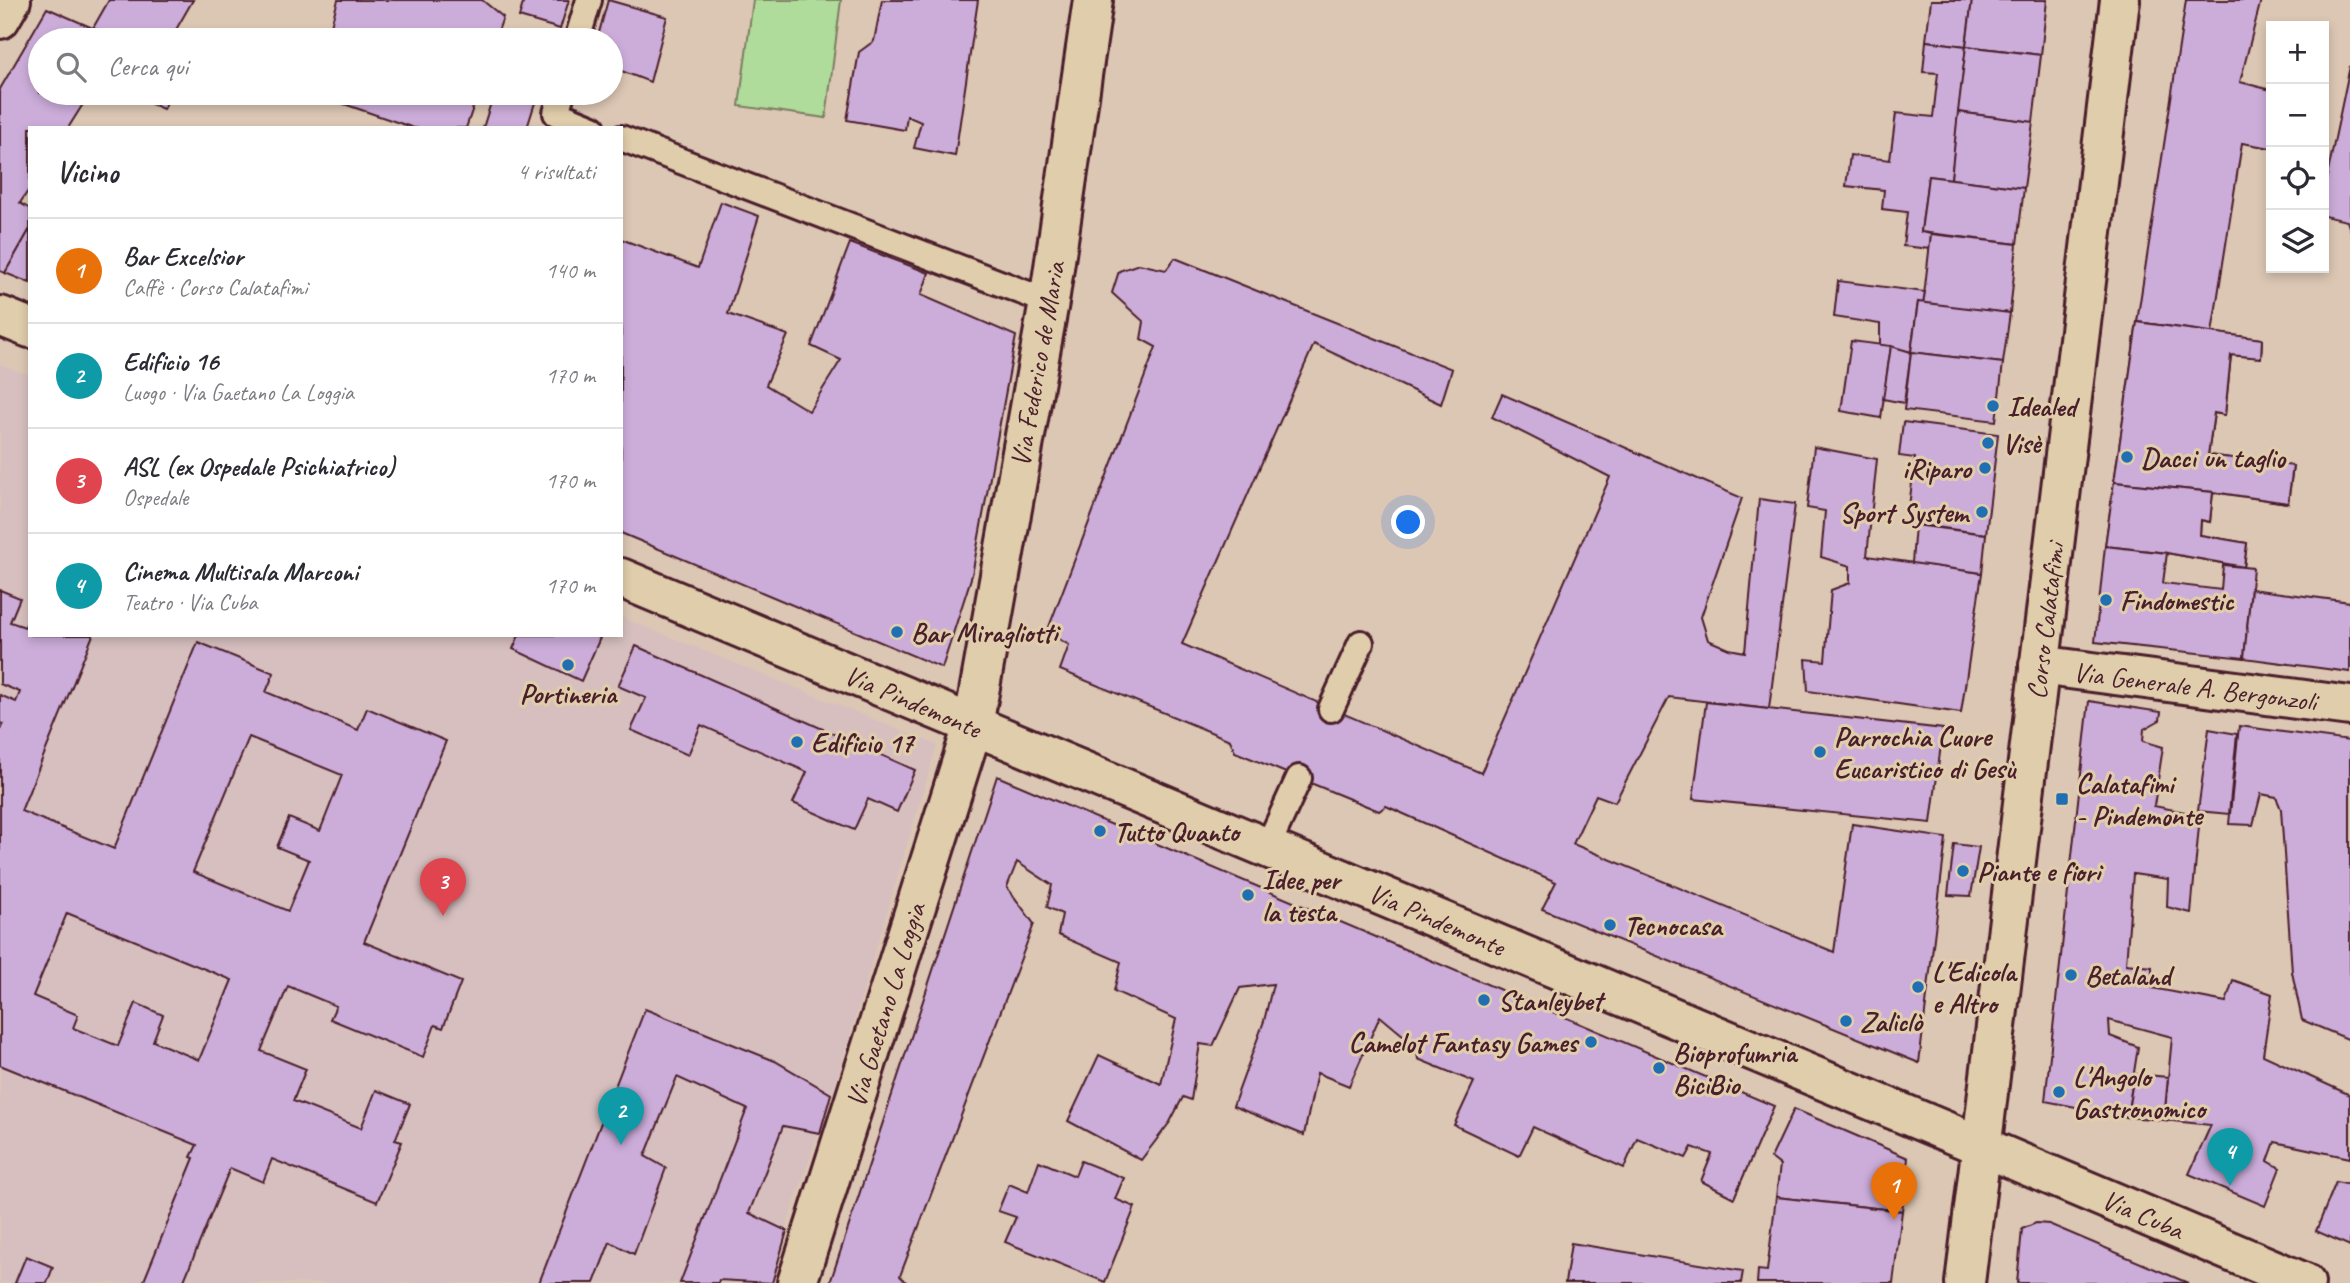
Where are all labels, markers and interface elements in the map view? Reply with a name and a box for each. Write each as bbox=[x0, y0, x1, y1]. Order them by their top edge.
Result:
map controls bbox=[2266, 21, 2329, 273]
button: + bbox=[2266, 21, 2329, 84]
search box bbox=[28, 28, 623, 105]
icon: search bbox=[52, 48, 90, 86]
text: Cerca qui bbox=[108, 50, 188, 83]
button: − bbox=[2266, 84, 2329, 147]
button: locate bbox=[2266, 147, 2329, 210]
text: Vicino bbox=[56, 153, 118, 191]
text: 4 risultati bbox=[517, 157, 595, 186]
button: layers bbox=[2266, 210, 2329, 273]
text: Bar Excelsior bbox=[123, 240, 243, 273]
text: 1 bbox=[74, 256, 84, 285]
text: 140 m bbox=[546, 256, 595, 285]
street label: Via Federico de Maria bbox=[1002, 257, 1073, 469]
text: Caffè · Corso Calatafimi bbox=[123, 273, 307, 302]
text: Edificio 16 bbox=[123, 345, 218, 378]
text: 2 bbox=[74, 361, 84, 390]
text: 170 m bbox=[546, 361, 595, 390]
text: Luogo · Via Gaetano La Loggia bbox=[123, 378, 354, 407]
place label: Idealed bbox=[2007, 389, 2081, 424]
marker: Idealed bbox=[1985, 398, 2001, 414]
place label: Visè bbox=[2002, 426, 2043, 461]
marker: Visè bbox=[1980, 435, 1996, 451]
place label: Dacci un taglio bbox=[2141, 440, 2287, 475]
marker: Dacci un taglio bbox=[2119, 449, 2135, 465]
text: ASL (ex Ospedale Psichiatrico) bbox=[123, 450, 395, 483]
place label: iRiparo bbox=[1902, 451, 1973, 486]
marker: iRiparo bbox=[1977, 460, 1993, 476]
text: 3 bbox=[74, 466, 84, 495]
text: 170 m bbox=[546, 466, 595, 495]
text: Ospedale bbox=[123, 483, 188, 512]
place label: Sport System bbox=[1840, 495, 1971, 530]
marker: Sport System bbox=[1974, 504, 1990, 520]
your location bbox=[1391, 505, 1425, 539]
street label: Corso Calatafimi bbox=[2019, 537, 2073, 701]
text: Cinema Multisala Marconi bbox=[123, 555, 358, 588]
text: 4 bbox=[74, 571, 84, 600]
text: 170 m bbox=[546, 571, 595, 600]
place label: Findomestic bbox=[2120, 583, 2235, 618]
text: Teatro · Via Cuba bbox=[123, 588, 257, 617]
marker: Findomestic bbox=[2098, 592, 2114, 608]
place label: Bar Miragliotti bbox=[911, 615, 1061, 650]
marker: Bar Miragliotti bbox=[889, 624, 905, 640]
street label: Via Generale A. Bergonzoli bbox=[2071, 654, 2322, 719]
marker: Portineria bbox=[560, 657, 576, 673]
street label: Via Pindemonte bbox=[839, 657, 988, 747]
place label: Portineria bbox=[520, 676, 619, 711]
place label: Parrochia Cuore Eucaristico di Gesù bbox=[1834, 719, 2018, 786]
place label: Edificio 17 bbox=[811, 725, 916, 760]
marker: Edificio 17 bbox=[789, 734, 805, 750]
marker: Parrochia Cuore Eucaristico di Gesù bbox=[1812, 744, 1828, 760]
place label: Calatafimi - Pindemonte bbox=[2076, 766, 2204, 833]
marker: Calatafimi - Pindemonte bbox=[2054, 791, 2070, 807]
place label: Tutto Quanto bbox=[1114, 814, 1242, 849]
marker: Tutto Quanto bbox=[1092, 823, 1108, 839]
place label: Piante e fiori bbox=[1977, 854, 2104, 889]
pin: 3 bbox=[420, 858, 466, 916]
place label: Idee per la testa bbox=[1262, 862, 1343, 929]
marker: Piante e fiori bbox=[1955, 863, 1971, 879]
street label: Via Pindemonte bbox=[1363, 875, 1512, 965]
marker: Idee per la testa bbox=[1240, 887, 1256, 903]
street label: Via Gaetano La Loggia bbox=[838, 897, 934, 1111]
place label: Tecnocasa bbox=[1624, 908, 1724, 943]
marker: Tecnocasa bbox=[1602, 917, 1618, 933]
place label: L'Edicola e Altro bbox=[1932, 954, 2018, 1021]
place label: Betaland bbox=[2085, 958, 2175, 993]
marker: Betaland bbox=[2063, 967, 2079, 983]
marker: L'Edicola e Altro bbox=[1910, 979, 1926, 995]
place label: Stanleybet bbox=[1498, 983, 1607, 1018]
marker: Stanleybet bbox=[1476, 992, 1492, 1008]
place label: Zaliclò bbox=[1860, 1004, 1924, 1039]
marker: Zaliclò bbox=[1838, 1013, 1854, 1029]
place label: Camelot Fantasy Games bbox=[1348, 1025, 1580, 1060]
marker: Camelot Fantasy Games bbox=[1583, 1034, 1599, 1050]
place label: Bioprofumria BiciBio bbox=[1673, 1035, 1799, 1102]
place label: L'Angolo Gastronomico bbox=[2073, 1059, 2208, 1126]
marker: Bioprofumria BiciBio bbox=[1651, 1060, 1667, 1076]
marker: L'Angolo Gastronomico bbox=[2051, 1084, 2067, 1100]
pin: 2 bbox=[598, 1087, 644, 1145]
pin: 4 bbox=[2207, 1128, 2253, 1186]
pin: 1 bbox=[1871, 1162, 1917, 1220]
street label: Via Cuba bbox=[2097, 1182, 2190, 1248]

